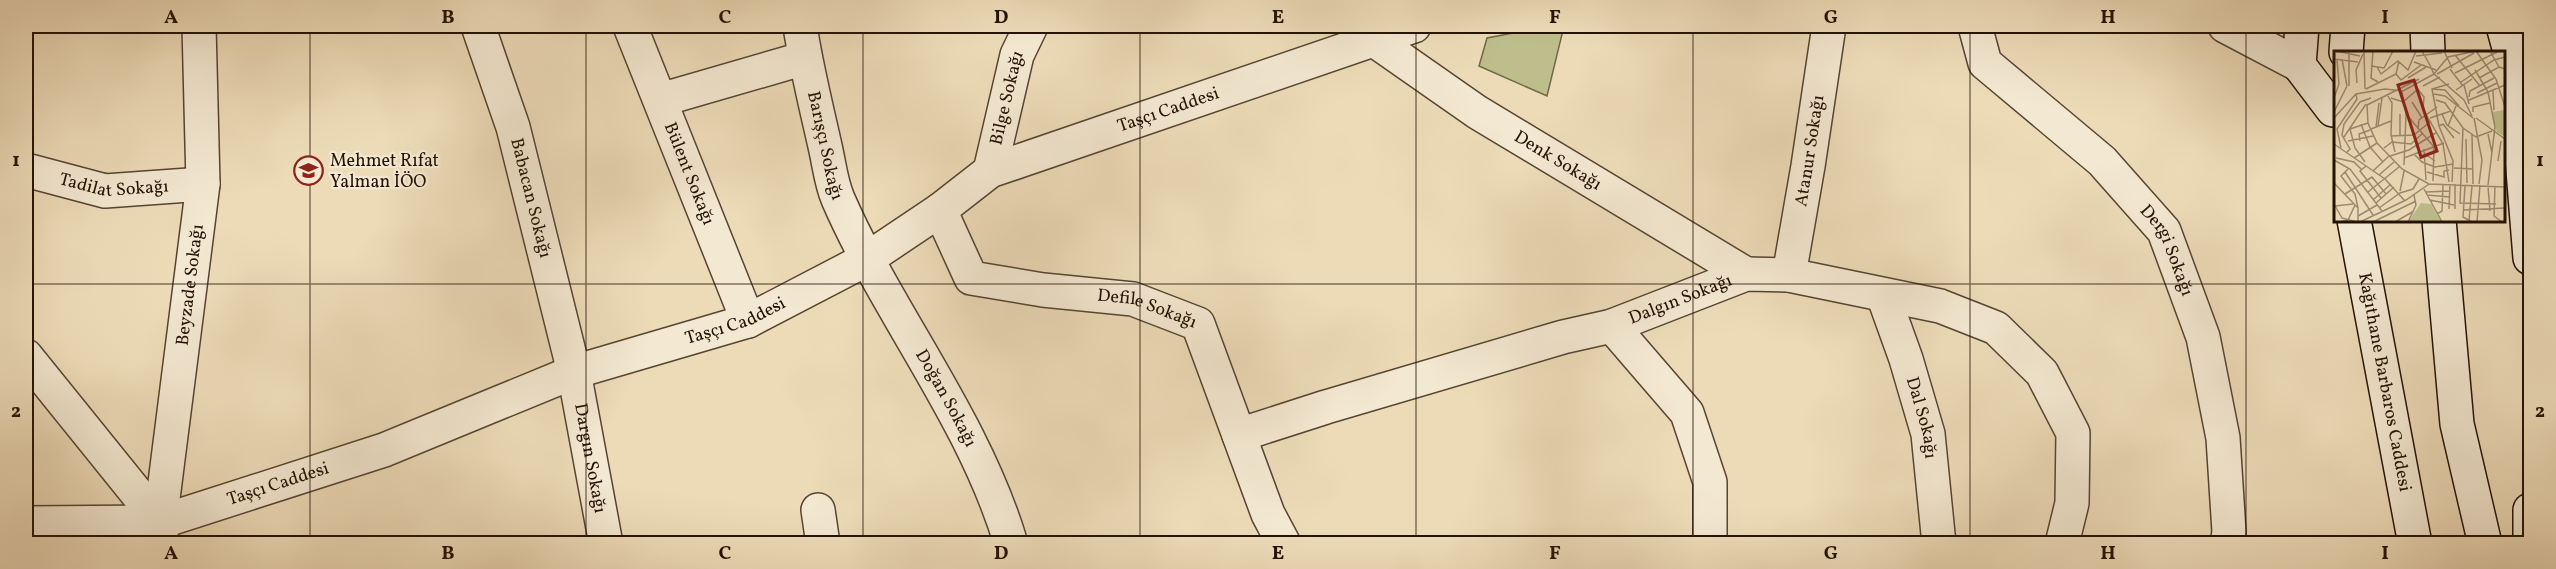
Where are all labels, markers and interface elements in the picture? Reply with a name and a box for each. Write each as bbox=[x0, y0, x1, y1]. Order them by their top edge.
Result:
text: A bbox=[164, 4, 178, 32]
text: B bbox=[441, 4, 455, 32]
text: C bbox=[719, 4, 732, 32]
text: D bbox=[994, 4, 1008, 32]
text: E bbox=[1272, 4, 1284, 32]
text: F bbox=[1549, 4, 1561, 32]
text: G bbox=[1824, 4, 1838, 32]
text: H bbox=[2100, 4, 2116, 32]
text: I bbox=[2381, 4, 2389, 32]
street label: Bilge Sokağı bbox=[984, 46, 1030, 148]
inset map bbox=[2334, 51, 2505, 222]
street label: Taşçı Caddesi bbox=[1114, 81, 1223, 139]
street label: Barışçı Sokağı bbox=[800, 89, 850, 204]
street label: Atanur Sokağı bbox=[1789, 93, 1831, 208]
street label: Bülent Sokağı bbox=[657, 118, 721, 229]
street label: Denk Sokağı bbox=[1509, 125, 1606, 197]
street label: Babacan Sokağı bbox=[504, 135, 558, 261]
text: 1 bbox=[12, 147, 20, 175]
text: 1 bbox=[2536, 147, 2544, 175]
place label: Mehmet Rıfat Yalman İÖO bbox=[330, 149, 439, 195]
school or university icon: Mehmet Rıfat Yalman İÖO bbox=[293, 155, 325, 187]
street label: Tadilat Sokağı bbox=[56, 167, 169, 203]
street label: Dergi Sokağı bbox=[2134, 199, 2199, 300]
street label: Beyzade Sokağı bbox=[170, 223, 210, 347]
street label: Dalgın Sokağı bbox=[1625, 268, 1736, 331]
street label: Kağıthane Barbaros Caddesi bbox=[2352, 271, 2417, 494]
street label: Defile Sokağı bbox=[1096, 283, 1200, 335]
street label: Taşçı Caddesi bbox=[682, 291, 790, 351]
street label: Doğan Sokağı bbox=[909, 345, 983, 451]
street label: Dal Sokağı bbox=[1899, 374, 1943, 460]
text: 2 bbox=[11, 398, 21, 426]
text: 2 bbox=[2535, 398, 2545, 426]
street label: Dargın Sokağı bbox=[568, 401, 613, 515]
street label: Taşçı Caddesi bbox=[224, 456, 332, 512]
text: A bbox=[164, 540, 178, 568]
text: B bbox=[441, 540, 455, 568]
text: C bbox=[719, 540, 732, 568]
text: D bbox=[994, 540, 1008, 568]
text: E bbox=[1272, 540, 1284, 568]
text: F bbox=[1549, 540, 1561, 568]
text: G bbox=[1824, 540, 1838, 568]
text: H bbox=[2100, 540, 2116, 568]
text: I bbox=[2381, 540, 2389, 568]

